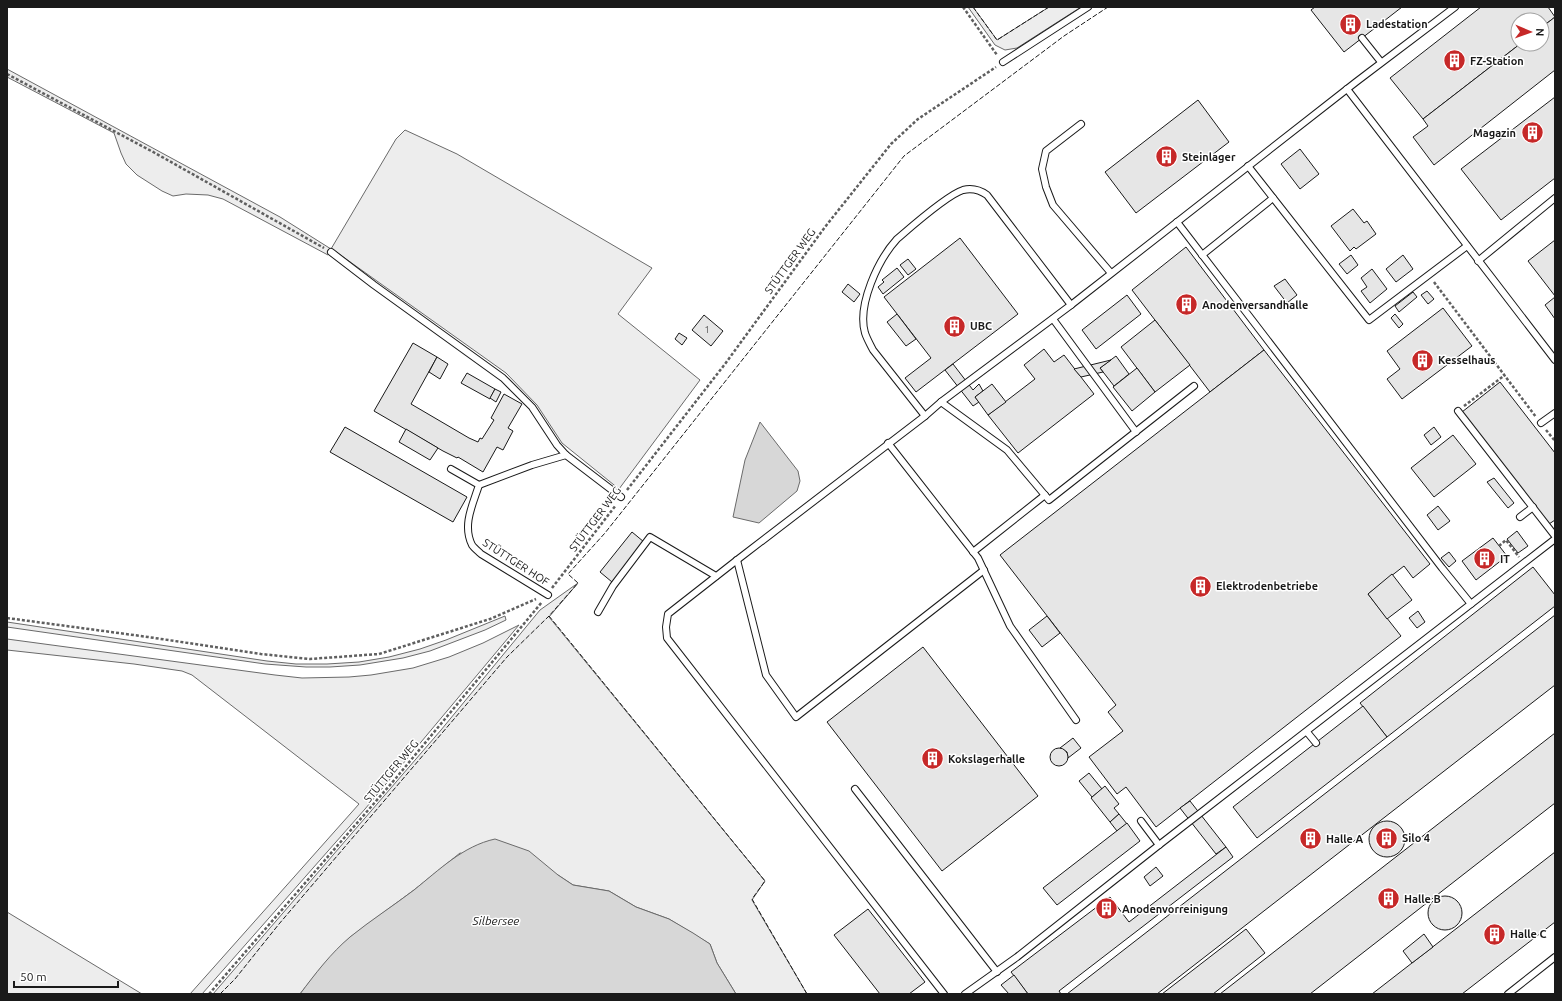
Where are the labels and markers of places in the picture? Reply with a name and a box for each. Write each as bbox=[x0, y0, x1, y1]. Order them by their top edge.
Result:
building icon: Ladestation bbox=[1338, 11, 1364, 37]
place label: Ladestation bbox=[1366, 18, 1428, 30]
building icon: FZ-Station bbox=[1442, 48, 1468, 74]
place label: FZ-Station bbox=[1470, 55, 1524, 67]
building icon: Magazin bbox=[1519, 120, 1545, 146]
place label: Magazin bbox=[1473, 127, 1516, 139]
building icon: Steinlager bbox=[1154, 144, 1180, 170]
place label: Steinlager bbox=[1182, 151, 1236, 163]
building icon: Anodenversandhalle bbox=[1174, 292, 1200, 318]
place label: Anodenversandhalle bbox=[1202, 299, 1308, 311]
building icon: UBC bbox=[941, 313, 967, 339]
place label: UBC bbox=[970, 320, 992, 332]
building icon: Kesselhaus bbox=[1410, 347, 1436, 373]
place label: Kesselhaus bbox=[1438, 354, 1495, 366]
building icon: IT bbox=[1472, 546, 1498, 572]
place label: IT bbox=[1500, 553, 1510, 565]
building icon: Elektrodenbetriebe bbox=[1188, 573, 1214, 599]
place label: Elektrodenbetriebe bbox=[1216, 580, 1318, 592]
building icon: Kokslagerhalle bbox=[919, 746, 945, 772]
place label: Kokslagerhalle bbox=[948, 753, 1025, 765]
building icon: Silo 4 bbox=[1374, 825, 1400, 851]
building icon: Halle A bbox=[1298, 826, 1324, 852]
place label: Silo 4 bbox=[1402, 832, 1430, 844]
place label: Halle A bbox=[1326, 833, 1364, 845]
building icon: Halle B bbox=[1375, 886, 1401, 912]
place label: Halle B bbox=[1404, 893, 1441, 905]
building icon: Anodenvorreinigung bbox=[1093, 896, 1119, 922]
place label: Anodenvorreinigung bbox=[1122, 903, 1228, 915]
building icon: Halle C bbox=[1481, 921, 1507, 947]
place label: Halle C bbox=[1510, 928, 1547, 940]

